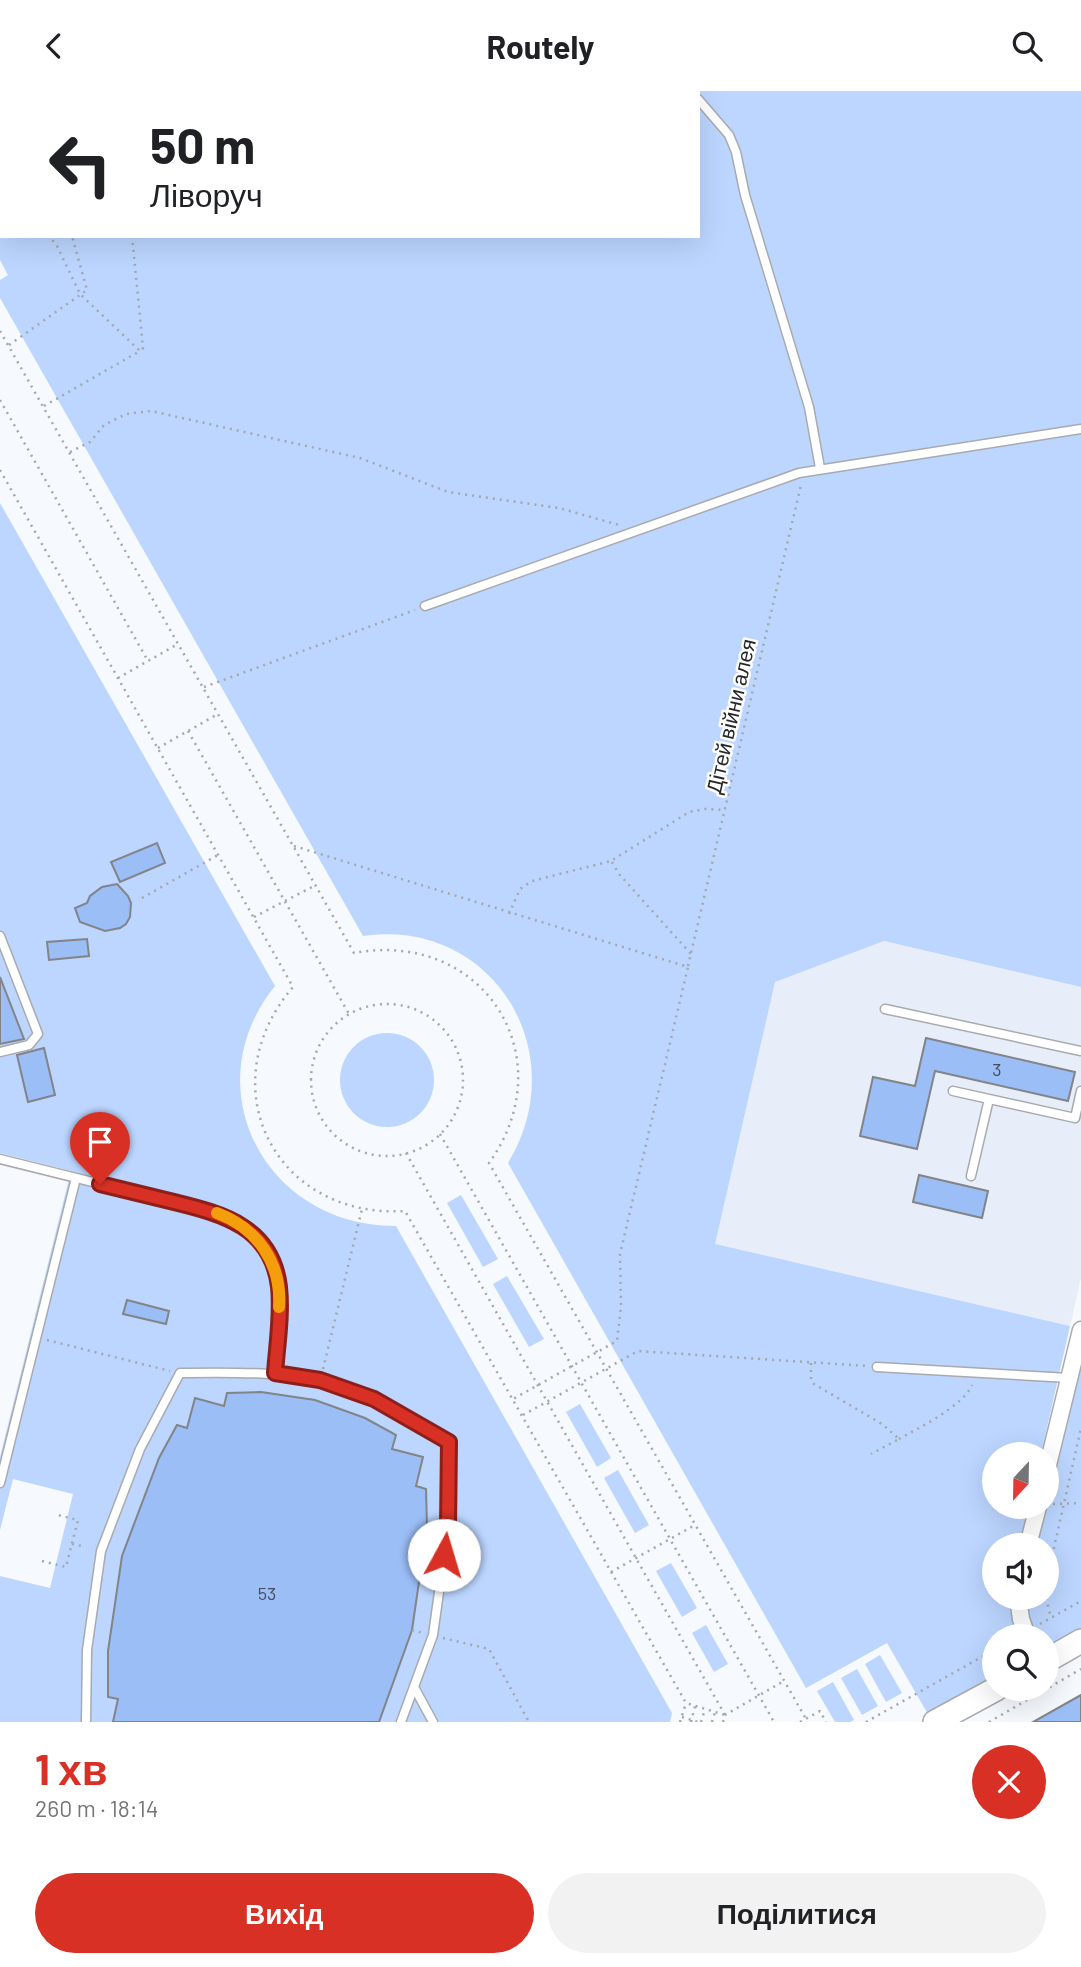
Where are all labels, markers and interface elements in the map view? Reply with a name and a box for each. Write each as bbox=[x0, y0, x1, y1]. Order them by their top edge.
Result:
icon: back bbox=[35, 27, 73, 65]
text: Routely bbox=[486, 27, 595, 65]
icon: search bbox=[1008, 27, 1046, 65]
text: 50 m bbox=[150, 115, 255, 174]
icon: left bbox=[35, 119, 126, 210]
text: Ліворуч bbox=[150, 175, 263, 213]
street label: Дітей війни алея bbox=[700, 636, 760, 796]
house number: 3 bbox=[992, 1058, 1002, 1080]
pin bbox=[70, 1112, 130, 1184]
icon: arrive bbox=[81, 1123, 119, 1161]
north arrow bbox=[982, 1442, 1059, 1519]
map controls bbox=[982, 1442, 1059, 1701]
position arrow bbox=[407, 1518, 481, 1592]
button: sound bbox=[982, 1533, 1059, 1610]
house number: 53 bbox=[258, 1582, 276, 1604]
button: search bbox=[982, 1624, 1059, 1701]
text: 1 хв bbox=[35, 1743, 107, 1793]
button: close bbox=[972, 1745, 1046, 1819]
text: 260 m · 18:14 bbox=[35, 1794, 158, 1822]
button: Вихід bbox=[35, 1873, 534, 1953]
button: Поділитися bbox=[548, 1873, 1046, 1953]

